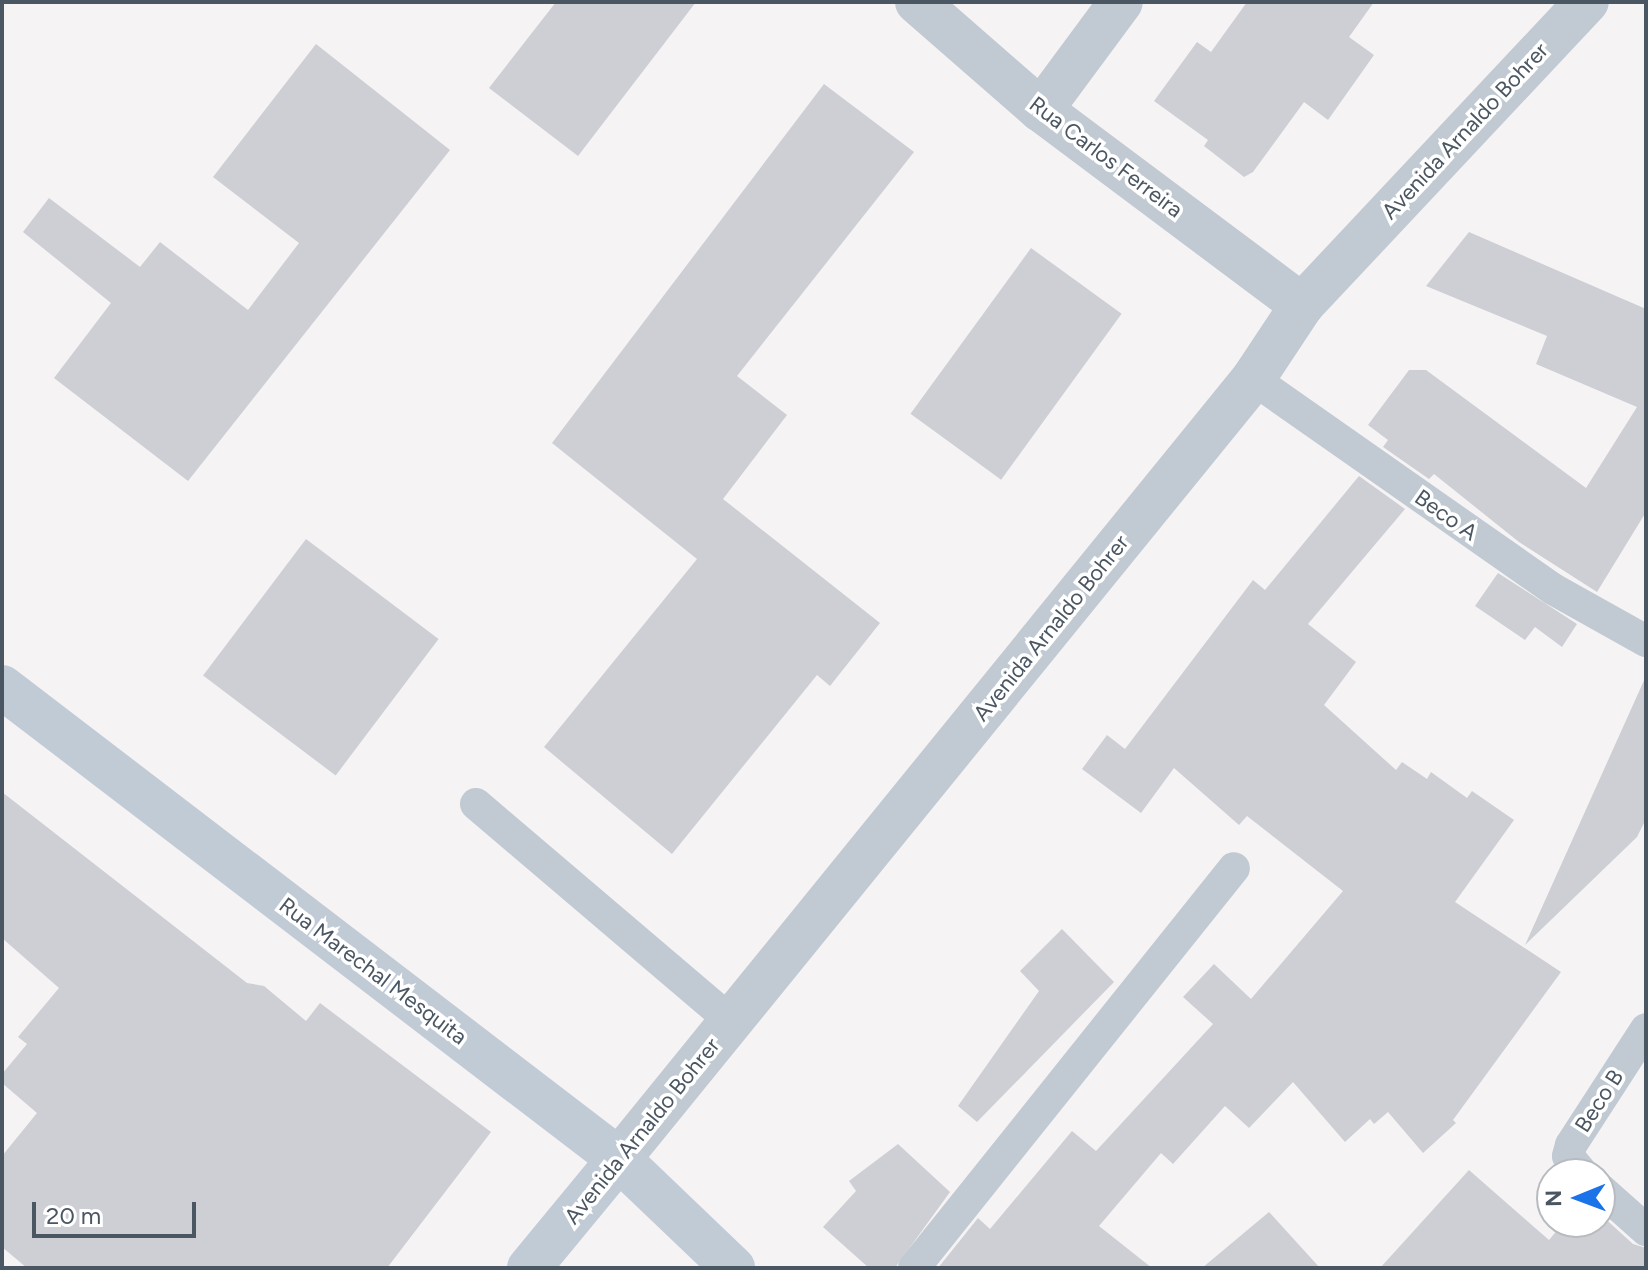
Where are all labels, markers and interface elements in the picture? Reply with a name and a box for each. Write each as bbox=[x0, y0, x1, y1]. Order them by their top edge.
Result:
street label: Avenida Arnaldo Bohrer bbox=[1376, 37, 1554, 225]
street label: Rua Carlos Ferreira bbox=[1024, 91, 1188, 223]
street label: Beco A bbox=[1410, 484, 1482, 546]
street label: Avenida Arnaldo Bohrer bbox=[968, 530, 1134, 726]
street label: Rua Marechal Mesquita bbox=[274, 892, 472, 1050]
street label: Avenida Arnaldo Bohrer bbox=[559, 1033, 725, 1229]
street label: Beco B bbox=[1569, 1065, 1629, 1137]
north arrow bbox=[1536, 1158, 1616, 1238]
scale bar bbox=[36, 1186, 200, 1236]
text: N bbox=[1540, 1190, 1567, 1207]
text: 20 m bbox=[46, 1201, 101, 1230]

